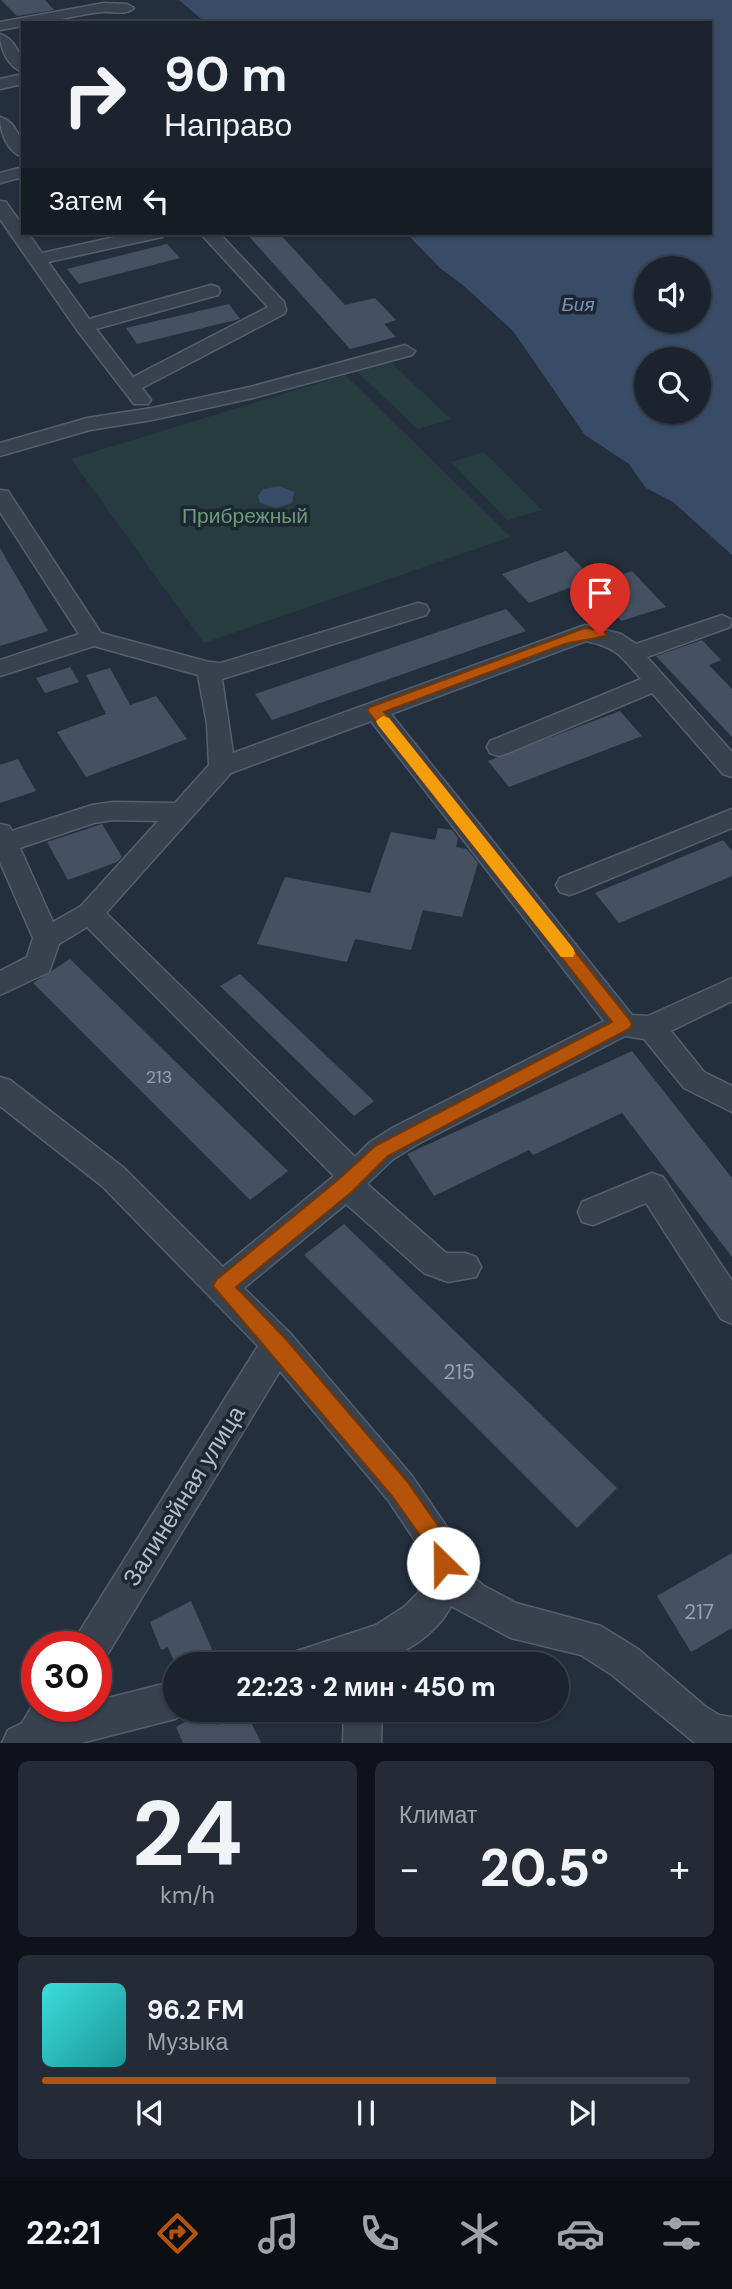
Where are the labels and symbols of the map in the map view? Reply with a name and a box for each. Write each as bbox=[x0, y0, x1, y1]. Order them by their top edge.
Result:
water label: Бия bbox=[561, 292, 595, 317]
park label: Прибрежный bbox=[182, 502, 308, 530]
pin bbox=[570, 563, 630, 635]
house number: 213 bbox=[146, 1065, 172, 1089]
house number: 215 bbox=[443, 1358, 475, 1386]
street label: Залинейная улица bbox=[116, 1399, 252, 1592]
position arrow bbox=[406, 1526, 480, 1600]
house number: 217 bbox=[684, 1598, 714, 1626]
speed limit sign: 30 bbox=[21, 1631, 112, 1722]

